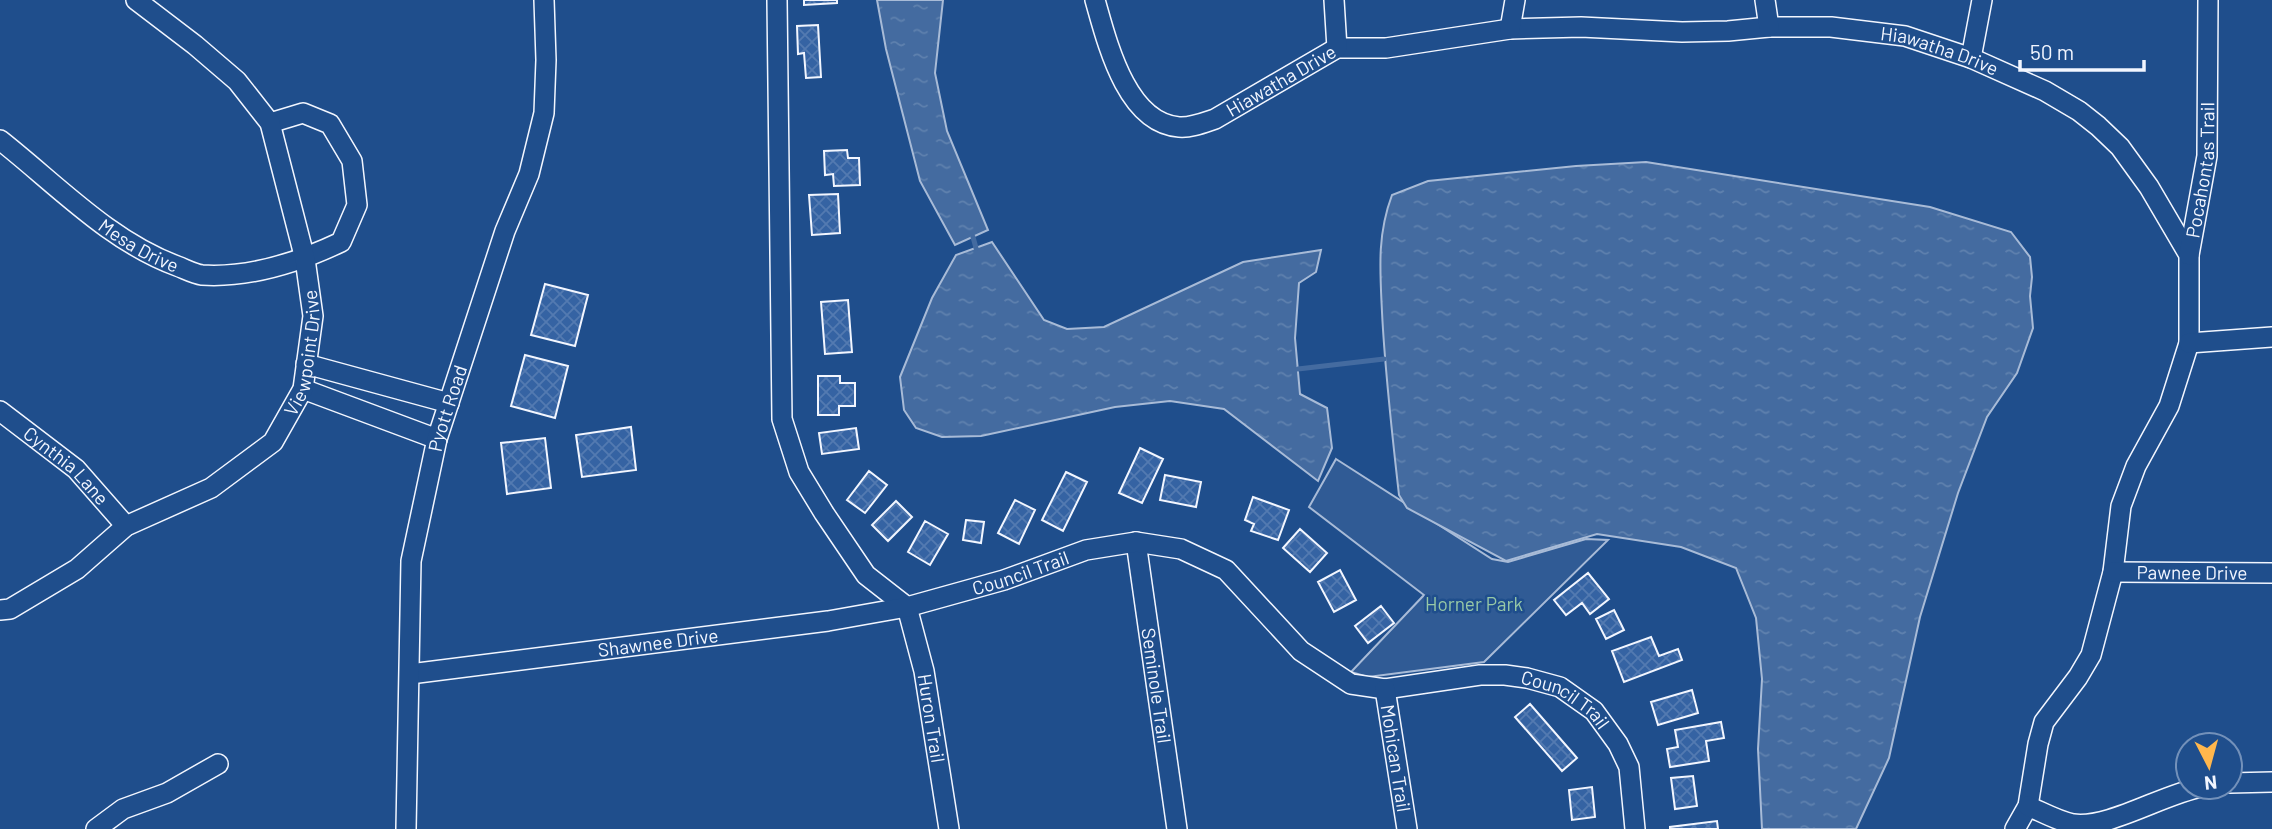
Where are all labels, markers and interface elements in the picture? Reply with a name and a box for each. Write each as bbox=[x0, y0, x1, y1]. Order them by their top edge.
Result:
street label: Hiawatha Drive bbox=[1879, 21, 2002, 80]
scale bar bbox=[2020, 28, 2144, 72]
street label: Hiawatha Drive bbox=[1222, 39, 1340, 121]
text: 50 m bbox=[2030, 39, 2074, 64]
street label: Pocahontas Trail bbox=[2180, 102, 2218, 240]
street label: Mesa Drive bbox=[94, 213, 182, 277]
street label: Viewpoint Drive bbox=[278, 289, 324, 419]
street label: Pyott Road bbox=[423, 362, 471, 454]
street label: Cynthia Lane bbox=[19, 421, 114, 509]
street label: Council Trail bbox=[969, 545, 1072, 599]
street label: Pawnee Drive bbox=[2136, 560, 2248, 584]
park label: Horner Park bbox=[1425, 592, 1523, 615]
street label: Shawnee Drive bbox=[596, 623, 720, 661]
street label: Seminole Trail bbox=[1137, 626, 1177, 745]
street label: Council Trail bbox=[1519, 665, 1615, 733]
street label: Huron Trail bbox=[914, 672, 950, 764]
street label: Mohican Trail bbox=[1377, 703, 1416, 813]
north arrow bbox=[2174, 731, 2244, 801]
text: N bbox=[2203, 771, 2218, 796]

